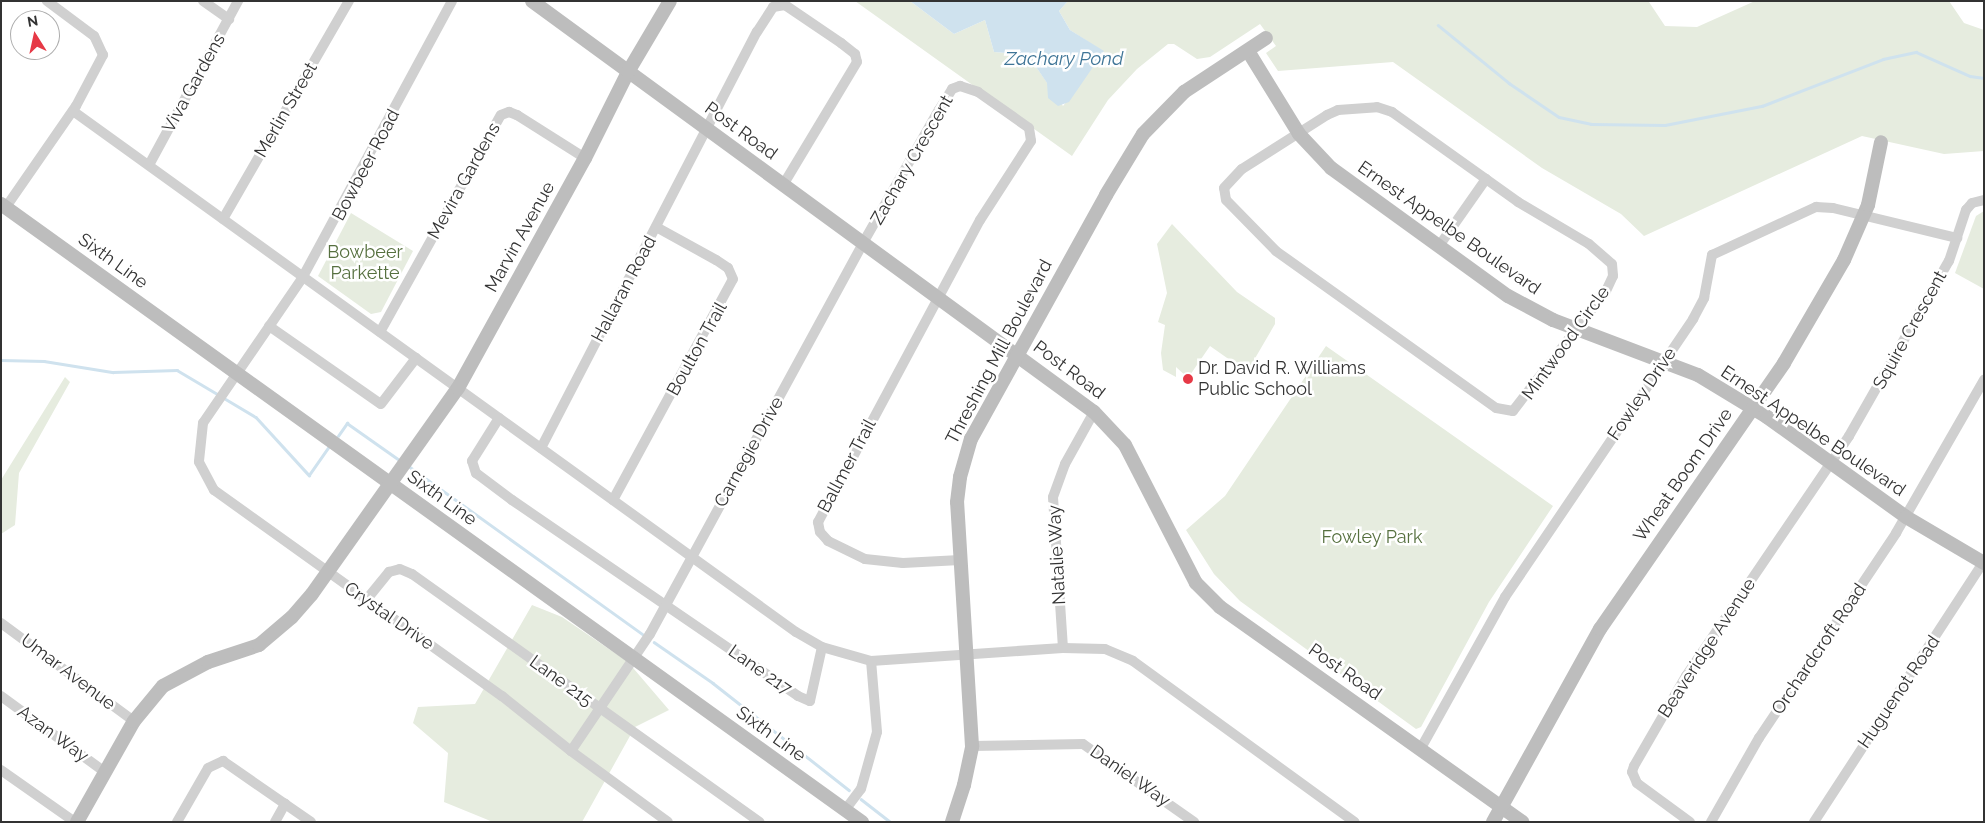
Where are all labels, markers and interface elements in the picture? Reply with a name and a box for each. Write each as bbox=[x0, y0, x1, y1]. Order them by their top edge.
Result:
north arrow bbox=[10, 10, 60, 60]
text: N bbox=[26, 12, 39, 30]
street label: Viva Gardens bbox=[158, 30, 230, 136]
water label: Zachary Pond bbox=[1004, 48, 1124, 70]
street label: Merlin Street bbox=[250, 59, 322, 161]
street label: Zachary Crescent bbox=[866, 91, 958, 229]
street label: Post Road bbox=[701, 98, 781, 164]
street label: Bowbeer Road bbox=[328, 105, 404, 225]
street label: Mevira Gardens bbox=[423, 119, 505, 243]
street label: Ernest Appelbe Boulevard bbox=[1353, 156, 1545, 300]
street label: Marvin Avenue bbox=[481, 178, 559, 296]
street label: Sixth Line bbox=[74, 229, 152, 293]
street label: Hallaran Road bbox=[587, 232, 661, 346]
park label: Bowbeer Parkette bbox=[327, 242, 403, 284]
street label: Threshing Mill Boulevard bbox=[941, 256, 1057, 448]
street label: Squire Crescent bbox=[1868, 267, 1952, 393]
street label: Mintwood Circle bbox=[1517, 282, 1615, 404]
street label: Boulton Trail bbox=[662, 298, 732, 400]
street label: Post Road bbox=[1029, 336, 1109, 404]
street label: Fowley Drive bbox=[1603, 343, 1681, 445]
place label: Dr. David R. Williams Public School bbox=[1198, 358, 1366, 400]
street label: Ernest Appelbe Boulevard bbox=[1716, 361, 1910, 501]
marker: Dr. David R. Williams Public School bbox=[1182, 373, 1194, 385]
street label: Carnegie Drive bbox=[710, 393, 788, 511]
street label: Wheat Boom Drive bbox=[1629, 404, 1737, 546]
street label: Ballmer Trail bbox=[813, 415, 881, 517]
street label: Sixth Line bbox=[403, 466, 481, 530]
street label: Natalie Way bbox=[1044, 504, 1070, 606]
park label: Fowley Park bbox=[1321, 526, 1423, 548]
street label: Beaveridge Avenue bbox=[1654, 574, 1760, 722]
street label: Crystal Drive bbox=[340, 577, 438, 655]
street label: Orchardcroft Road bbox=[1767, 579, 1871, 719]
street label: Umar Avenue bbox=[16, 629, 120, 715]
street label: Huguenot Road bbox=[1853, 632, 1945, 752]
street label: Post Road bbox=[1304, 639, 1386, 705]
street label: Lane 217 bbox=[724, 640, 796, 700]
street label: Lane 215 bbox=[525, 651, 597, 711]
street label: Azan Way bbox=[13, 701, 93, 767]
street label: Sixth Line bbox=[732, 702, 810, 766]
street label: Daniel Way bbox=[1085, 740, 1175, 812]

